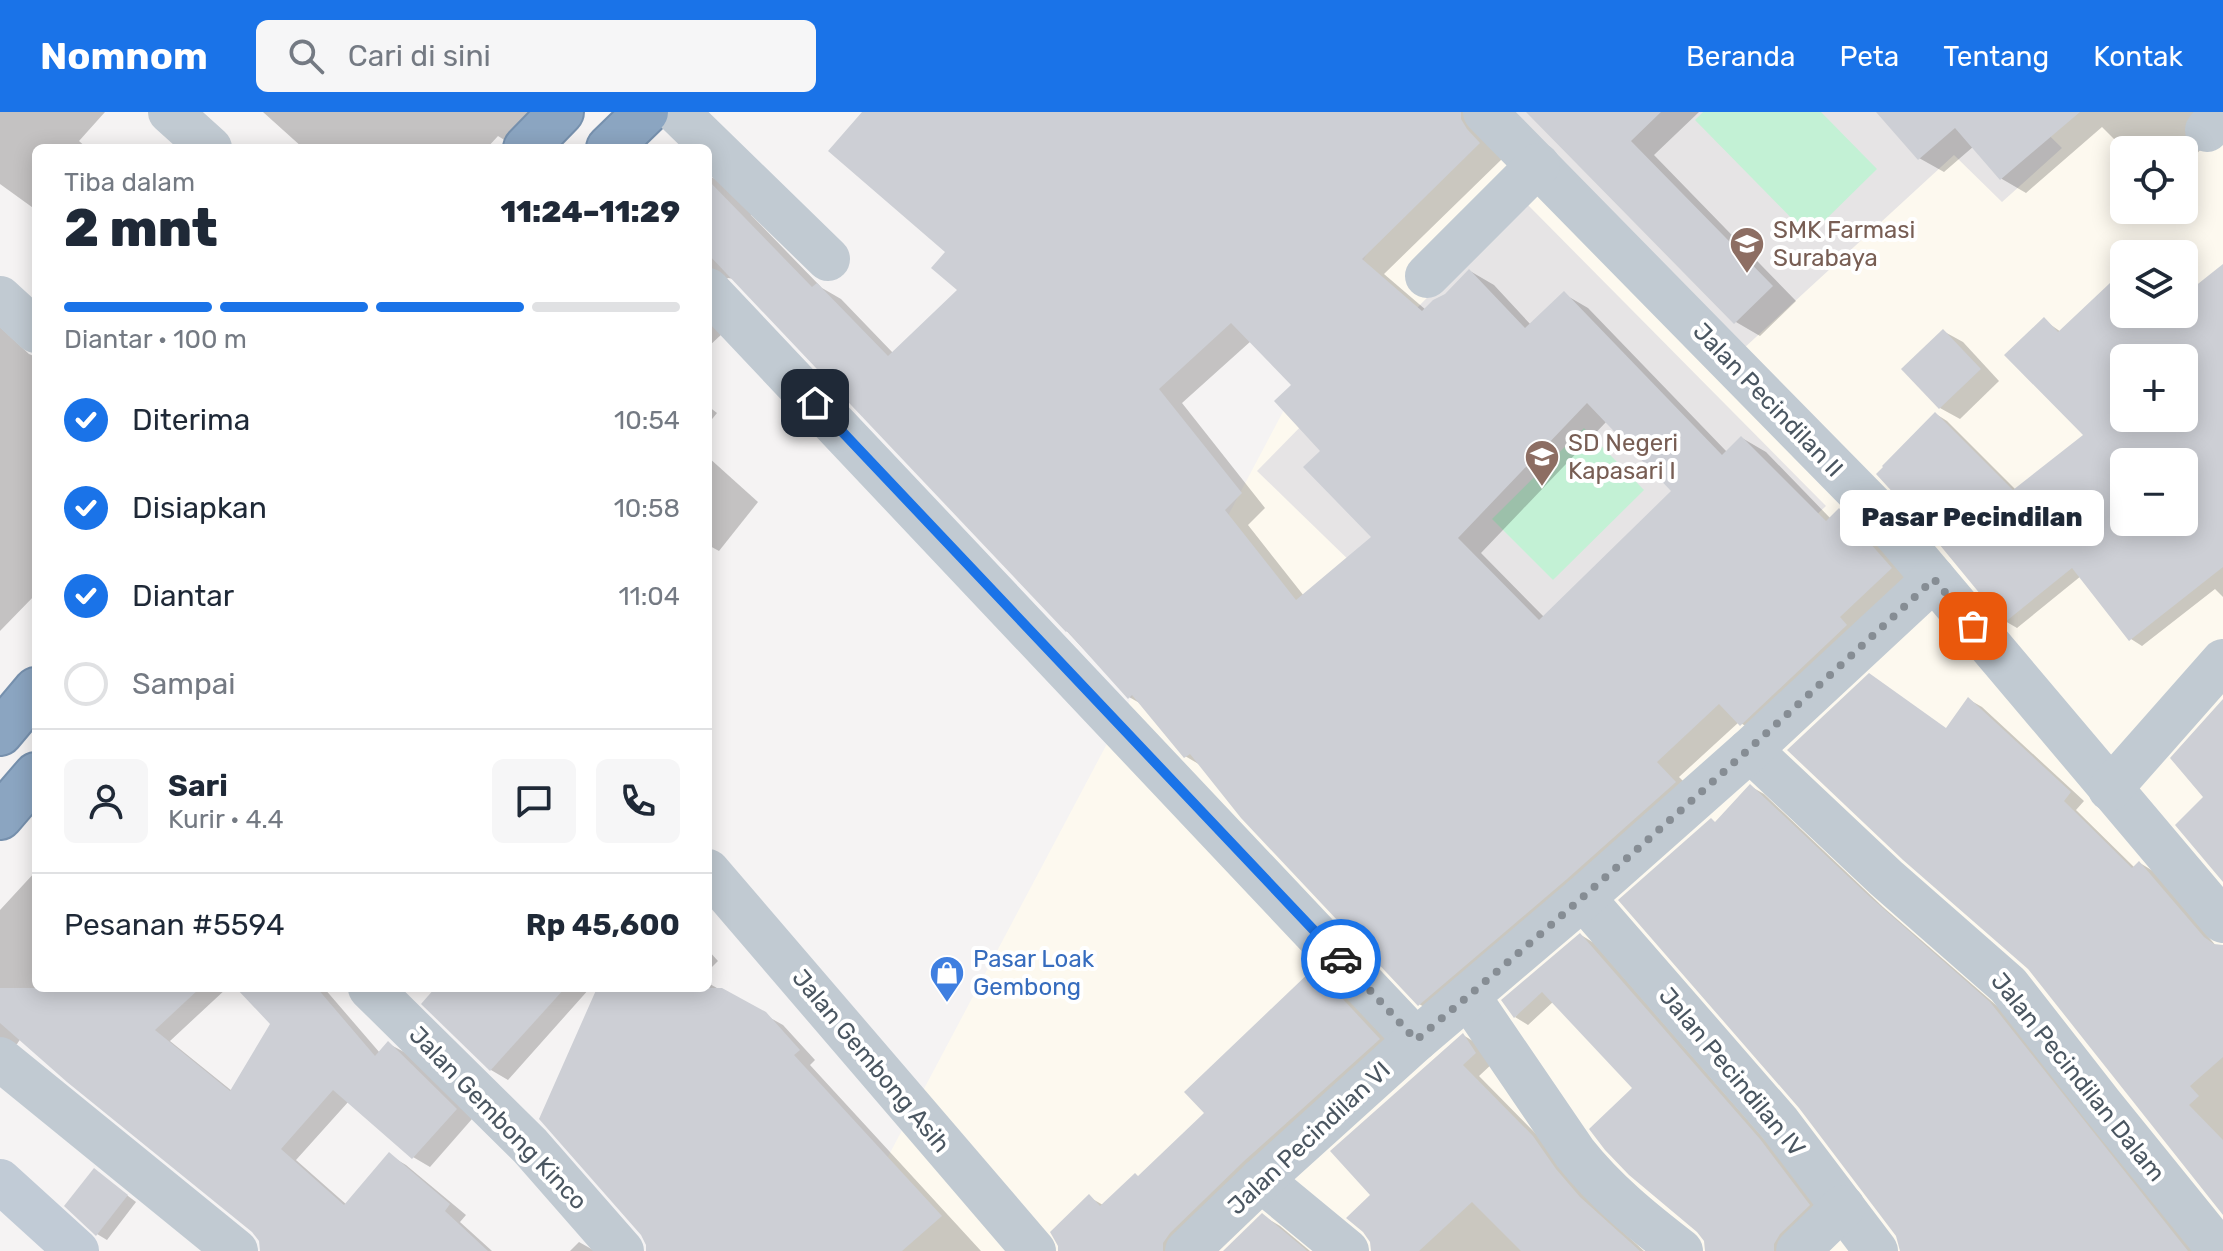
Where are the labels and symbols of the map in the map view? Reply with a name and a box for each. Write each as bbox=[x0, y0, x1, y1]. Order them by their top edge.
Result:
place label: SMK Farmasi Surabaya bbox=[1773, 216, 1915, 272]
school or university icon: SMK Farmasi Surabaya bbox=[1728, 225, 1766, 275]
street label: Jalan Pecindilan II bbox=[1687, 317, 1849, 483]
pin bbox=[781, 369, 849, 437]
place label: SD Negeri Kapasari I bbox=[1568, 429, 1678, 485]
school or university icon: SD Negeri Kapasari I bbox=[1523, 438, 1561, 488]
callout: Pasar Pecindilan bbox=[1841, 490, 2105, 546]
pin bbox=[1939, 592, 2007, 660]
courier bbox=[1301, 919, 1381, 999]
place label: Pasar Loak Gembong bbox=[973, 945, 1095, 1001]
shop icon: Pasar Loak Gembong bbox=[928, 954, 966, 1004]
street label: Jalan Gembong Asih bbox=[786, 964, 956, 1158]
street label: Jalan Pecindilan Dalam bbox=[1985, 967, 2171, 1187]
street label: Jalan Pecindilan IV bbox=[1653, 982, 1811, 1162]
street label: Jalan Gembong Kinco bbox=[403, 1021, 593, 1215]
street label: Jalan Pecindilan VI bbox=[1222, 1056, 1396, 1220]

